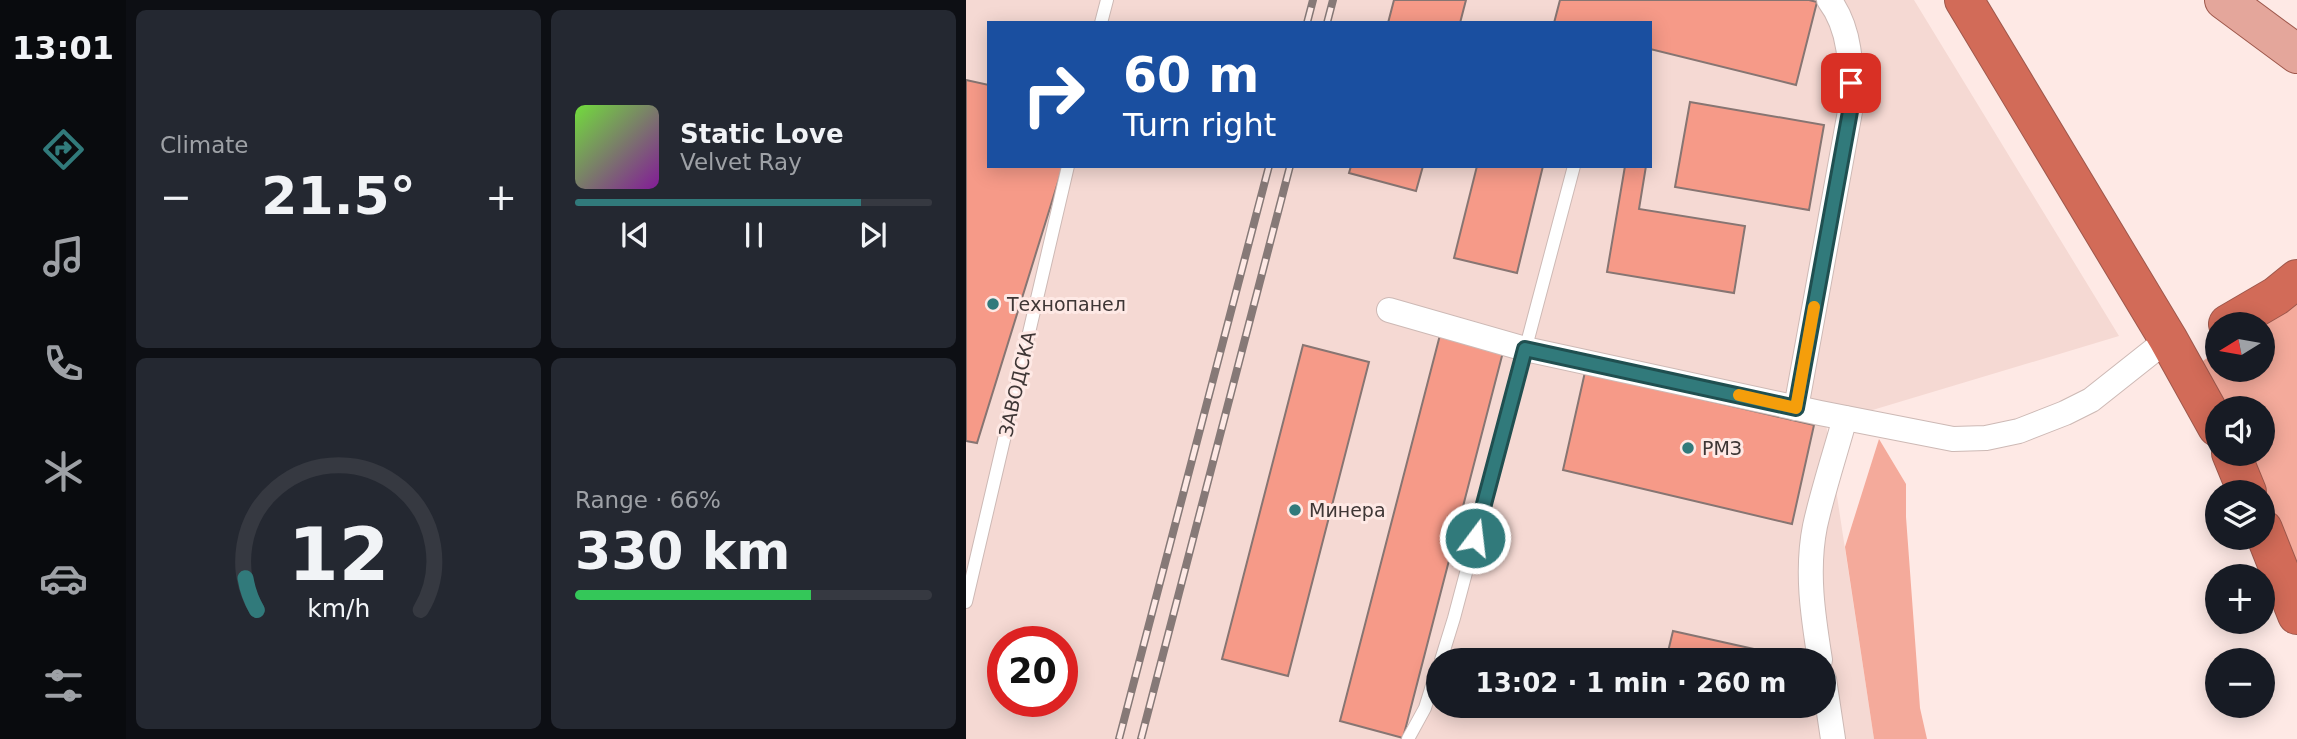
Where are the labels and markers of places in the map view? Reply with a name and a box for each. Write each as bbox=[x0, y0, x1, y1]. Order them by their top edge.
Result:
pin bbox=[1821, 53, 1881, 113]
place label: Технопанел bbox=[1006, 293, 1126, 315]
marker: Технопанел bbox=[985, 296, 1001, 312]
place label: РМЗ bbox=[1702, 437, 1742, 459]
marker: РМЗ bbox=[1680, 440, 1696, 456]
place label: Минера bbox=[1309, 499, 1386, 521]
marker: Минера bbox=[1287, 502, 1303, 518]

